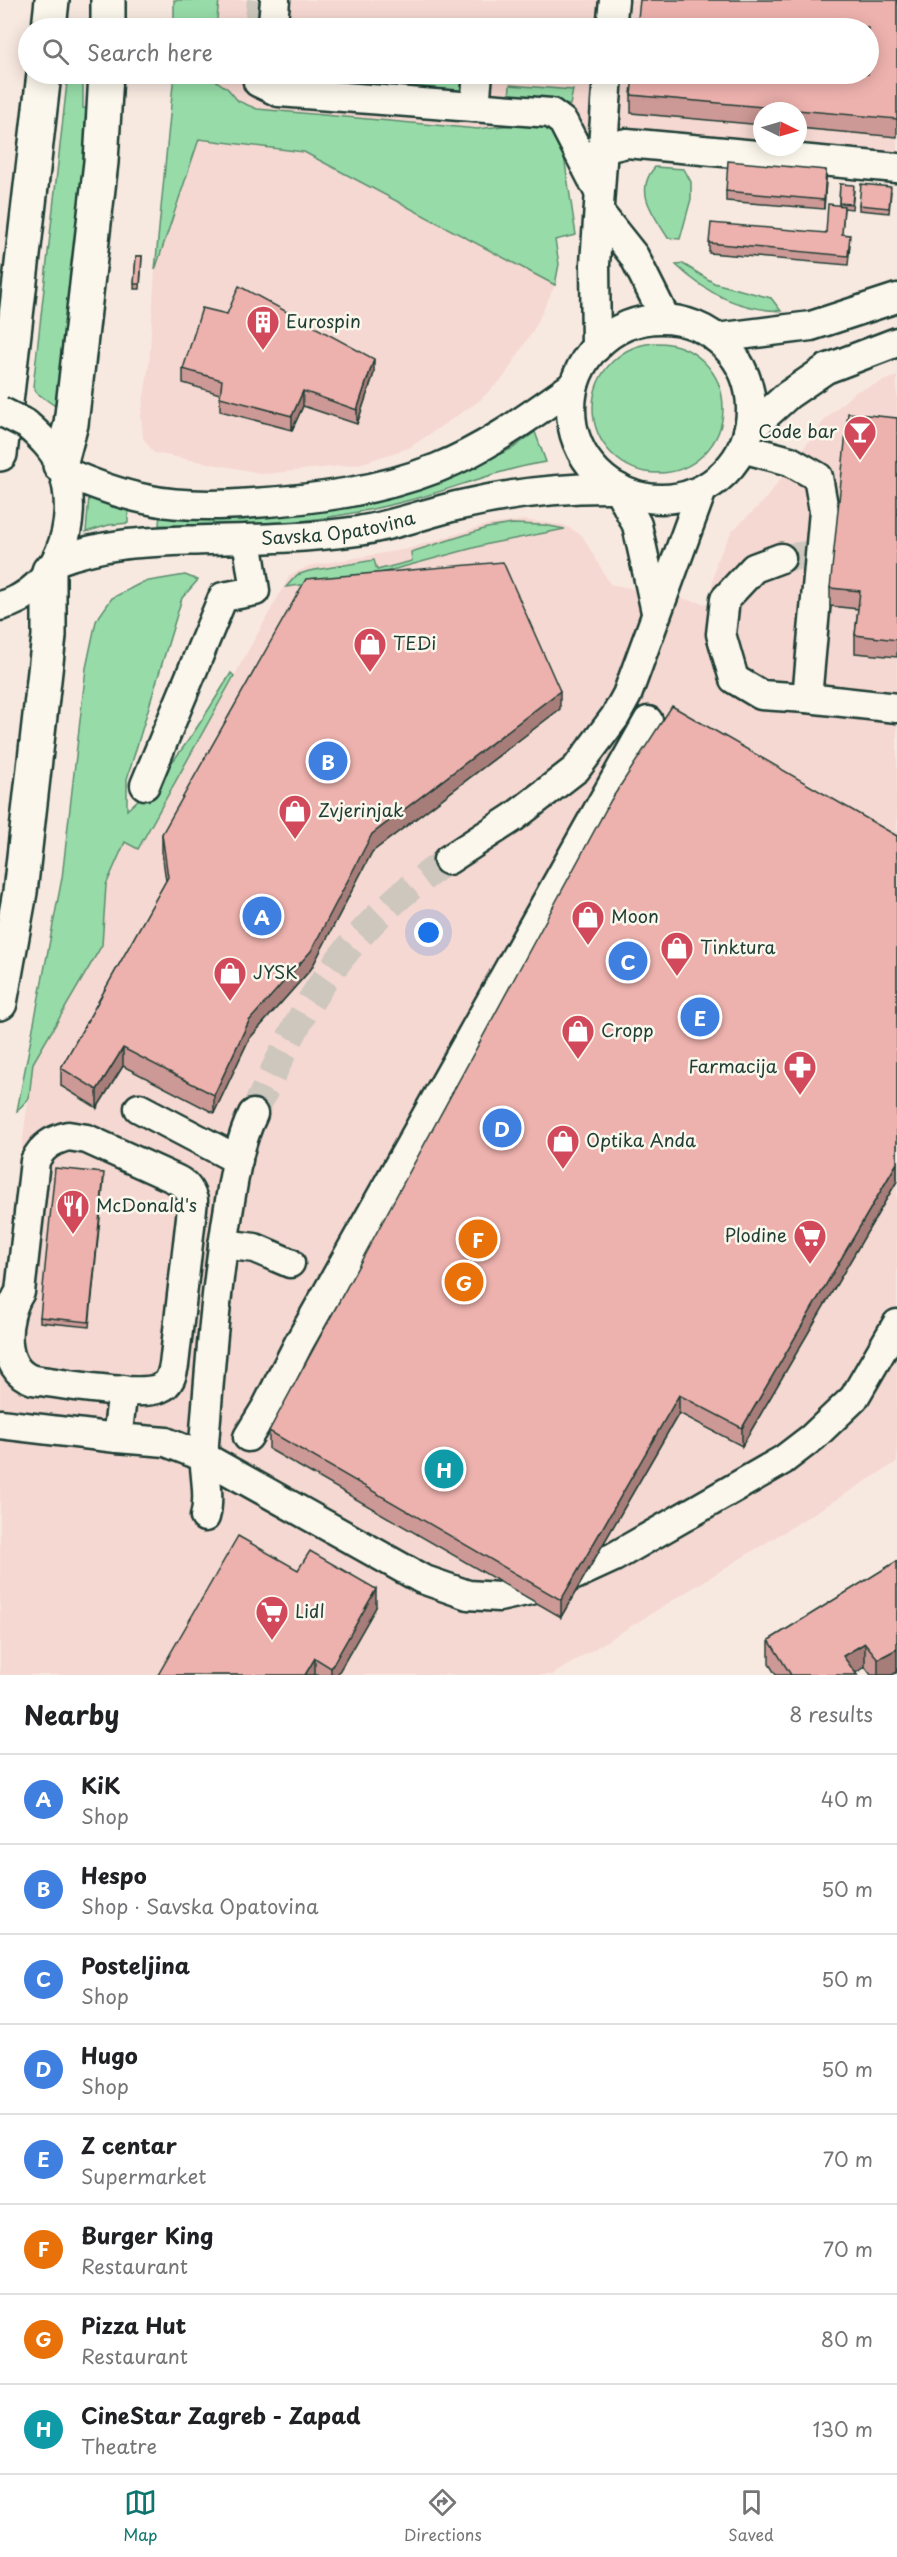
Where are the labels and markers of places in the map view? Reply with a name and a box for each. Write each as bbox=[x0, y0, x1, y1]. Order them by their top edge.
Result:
building icon: Eurospin bbox=[245, 304, 281, 351]
place label: Eurospin bbox=[286, 307, 361, 334]
bar icon: Code bar bbox=[842, 414, 878, 461]
place label: Code bar bbox=[758, 417, 838, 444]
shop icon: TEDi bbox=[352, 626, 388, 673]
place label: TEDi bbox=[393, 629, 436, 656]
pin: B bbox=[308, 738, 348, 783]
shop icon: Zvjerinjak bbox=[277, 793, 313, 840]
place label: Zvjerinjak bbox=[318, 796, 404, 823]
pin: A bbox=[242, 894, 282, 938]
shop icon: Moon bbox=[570, 899, 606, 946]
place label: Moon bbox=[611, 902, 659, 929]
shop icon: Tinktura bbox=[659, 930, 695, 977]
place label: Tinktura bbox=[700, 933, 776, 960]
pin: C bbox=[608, 938, 648, 984]
shop icon: JYSK bbox=[212, 955, 248, 1002]
place label: JYSK bbox=[253, 958, 298, 985]
pin: E bbox=[680, 994, 720, 1040]
shop icon: Cropp bbox=[560, 1013, 596, 1060]
place label: Cropp bbox=[601, 1016, 654, 1043]
pharmacy icon: Farmacija bbox=[782, 1049, 818, 1096]
place label: Farmacija bbox=[688, 1052, 778, 1079]
pin: D bbox=[482, 1106, 522, 1150]
shop icon: Optika Anda bbox=[545, 1123, 581, 1170]
place label: Optika Anda bbox=[586, 1126, 696, 1153]
restaurant icon: McDonald's bbox=[55, 1188, 91, 1235]
place label: McDonald's bbox=[96, 1191, 197, 1218]
pin: F bbox=[458, 1216, 498, 1262]
supermarket icon: Plodine bbox=[792, 1218, 828, 1265]
place label: Plodine bbox=[725, 1221, 787, 1248]
pin: G bbox=[444, 1260, 484, 1304]
pin: H bbox=[424, 1446, 464, 1492]
supermarket icon: Lidl bbox=[254, 1594, 290, 1641]
place label: Lidl bbox=[295, 1597, 325, 1624]

